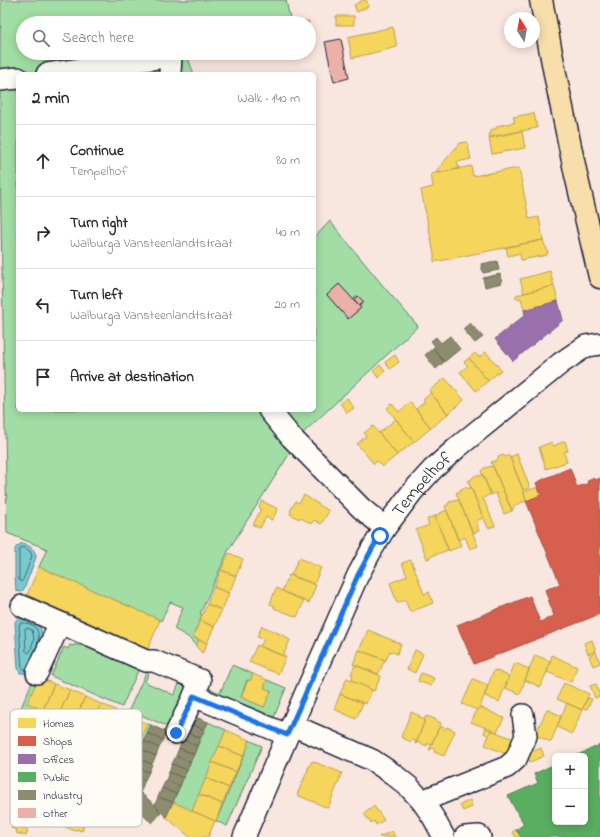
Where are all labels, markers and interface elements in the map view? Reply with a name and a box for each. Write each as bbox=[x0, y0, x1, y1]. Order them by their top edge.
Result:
north arrow bbox=[504, 12, 540, 48]
search box bbox=[16, 16, 316, 60]
icon: search bbox=[30, 27, 52, 49]
text: Search here bbox=[62, 27, 134, 49]
text: 2 min bbox=[32, 86, 69, 111]
text: Walk · 140 m bbox=[237, 89, 300, 108]
text: Continue bbox=[70, 140, 124, 162]
icon: ahead bbox=[32, 150, 54, 172]
text: 80 m bbox=[276, 151, 300, 170]
text: Tempelhof bbox=[70, 162, 127, 181]
text: Turn right bbox=[70, 212, 128, 234]
icon: right bbox=[32, 222, 54, 244]
text: 40 m bbox=[276, 223, 300, 242]
text: Walburga Vansteenlandtstraat bbox=[70, 234, 233, 253]
text: Turn left bbox=[70, 284, 123, 306]
icon: left bbox=[32, 294, 54, 316]
text: 20 m bbox=[275, 295, 300, 314]
text: Walburga Vansteenlandtstraat bbox=[70, 306, 233, 325]
icon: arrive bbox=[32, 366, 54, 388]
text: Arrive at destination bbox=[70, 366, 194, 388]
street label: Tempelhof bbox=[387, 447, 459, 523]
route start bbox=[371, 527, 389, 545]
legend bbox=[10, 709, 142, 827]
text: Homes bbox=[43, 716, 75, 732]
route end bbox=[167, 724, 185, 742]
text: Shops bbox=[43, 734, 73, 750]
text: Offices bbox=[43, 752, 74, 768]
map controls bbox=[552, 753, 588, 825]
button: + bbox=[552, 753, 588, 789]
text: Public bbox=[43, 770, 69, 786]
text: Industry bbox=[43, 788, 82, 805]
button: − bbox=[552, 789, 588, 825]
text: Other bbox=[43, 806, 68, 822]

